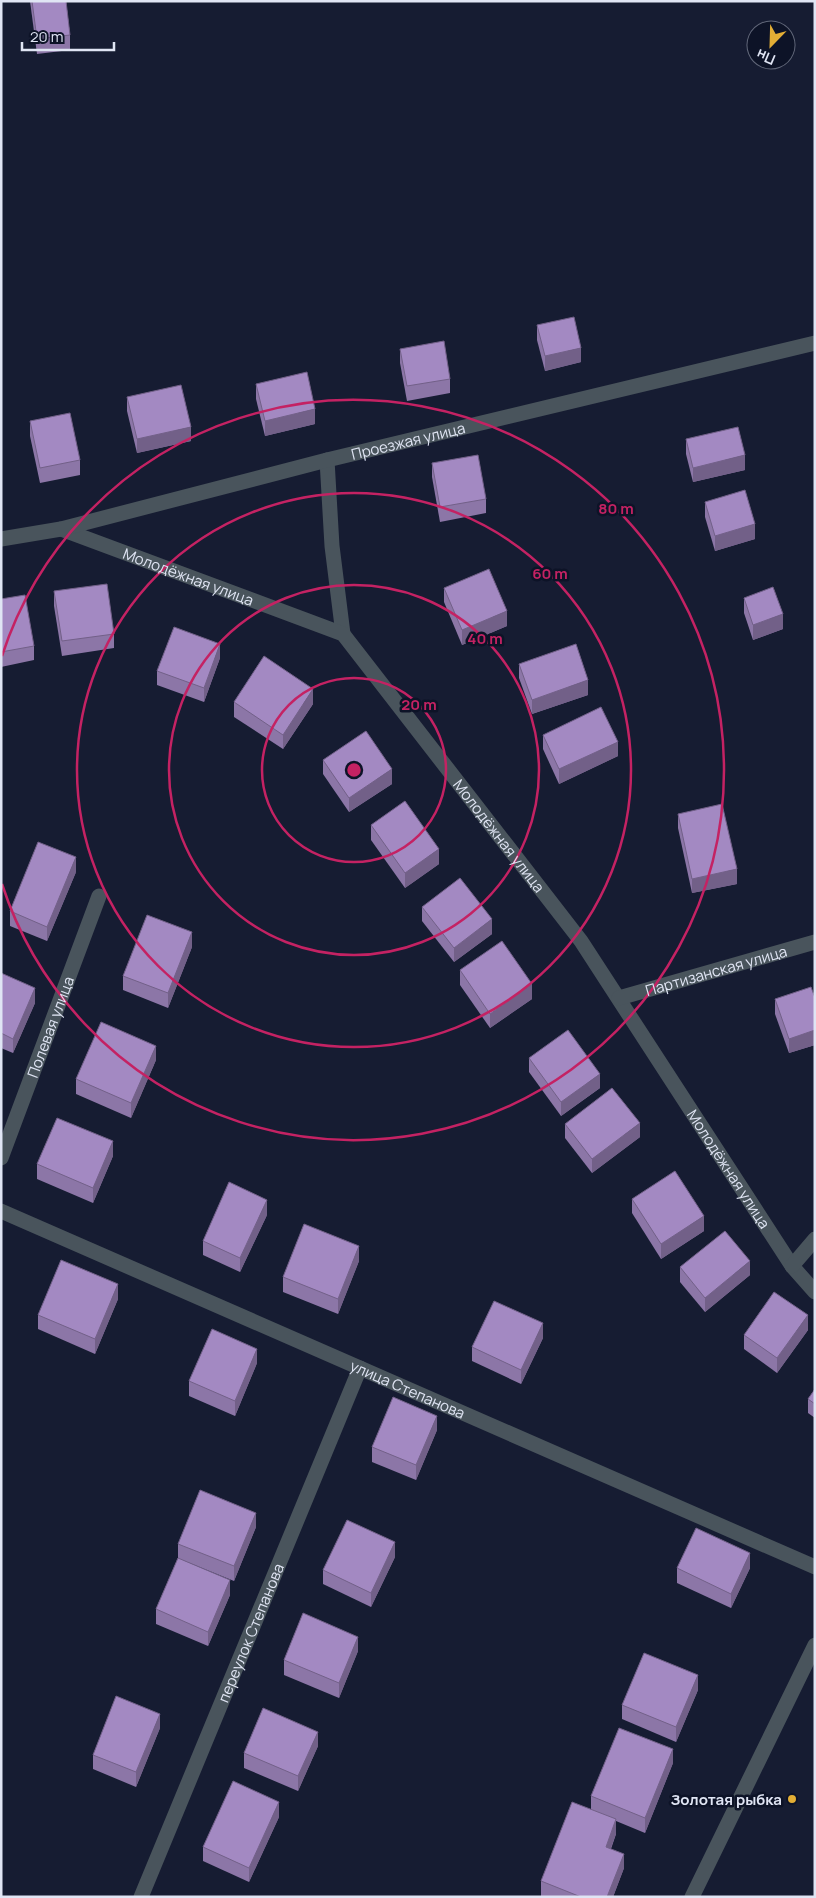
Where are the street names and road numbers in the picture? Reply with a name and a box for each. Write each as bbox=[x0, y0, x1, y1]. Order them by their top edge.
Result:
street label: Проезжая улица bbox=[349, 417, 467, 464]
street label: Молодёжная улица bbox=[120, 543, 257, 610]
street label: Молодёжная улица bbox=[449, 775, 550, 897]
street label: Партизанская улица bbox=[643, 940, 789, 1000]
street label: Полевая улица bbox=[22, 973, 79, 1081]
street label: Молодёжная улица bbox=[683, 1105, 775, 1232]
street label: улица Степанова bbox=[347, 1355, 469, 1423]
street label: переулок Степанова bbox=[212, 1560, 289, 1705]

